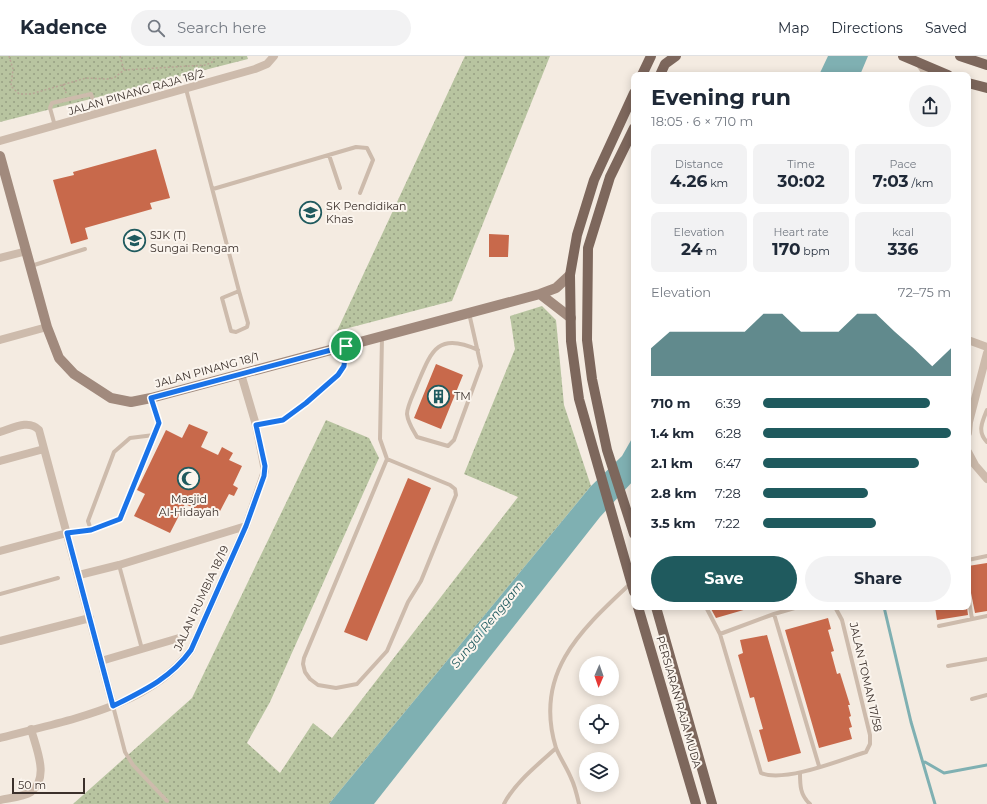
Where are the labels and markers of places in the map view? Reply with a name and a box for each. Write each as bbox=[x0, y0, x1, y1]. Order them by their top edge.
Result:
school or university icon: SK Pendidikan Khas bbox=[297, 199, 323, 225]
place label: SK Pendidikan Khas bbox=[326, 199, 407, 226]
school or university icon: SJK (T) Sungai Rengam bbox=[122, 228, 148, 254]
place label: SJK (T) Sungai Rengam bbox=[150, 228, 239, 255]
pin bbox=[329, 329, 363, 363]
building icon: TM bbox=[425, 383, 451, 409]
place label: TM bbox=[454, 389, 471, 403]
mosque icon: Masjid Al-Hidayah bbox=[176, 466, 202, 492]
place label: Masjid Al-Hidayah bbox=[159, 492, 219, 519]

